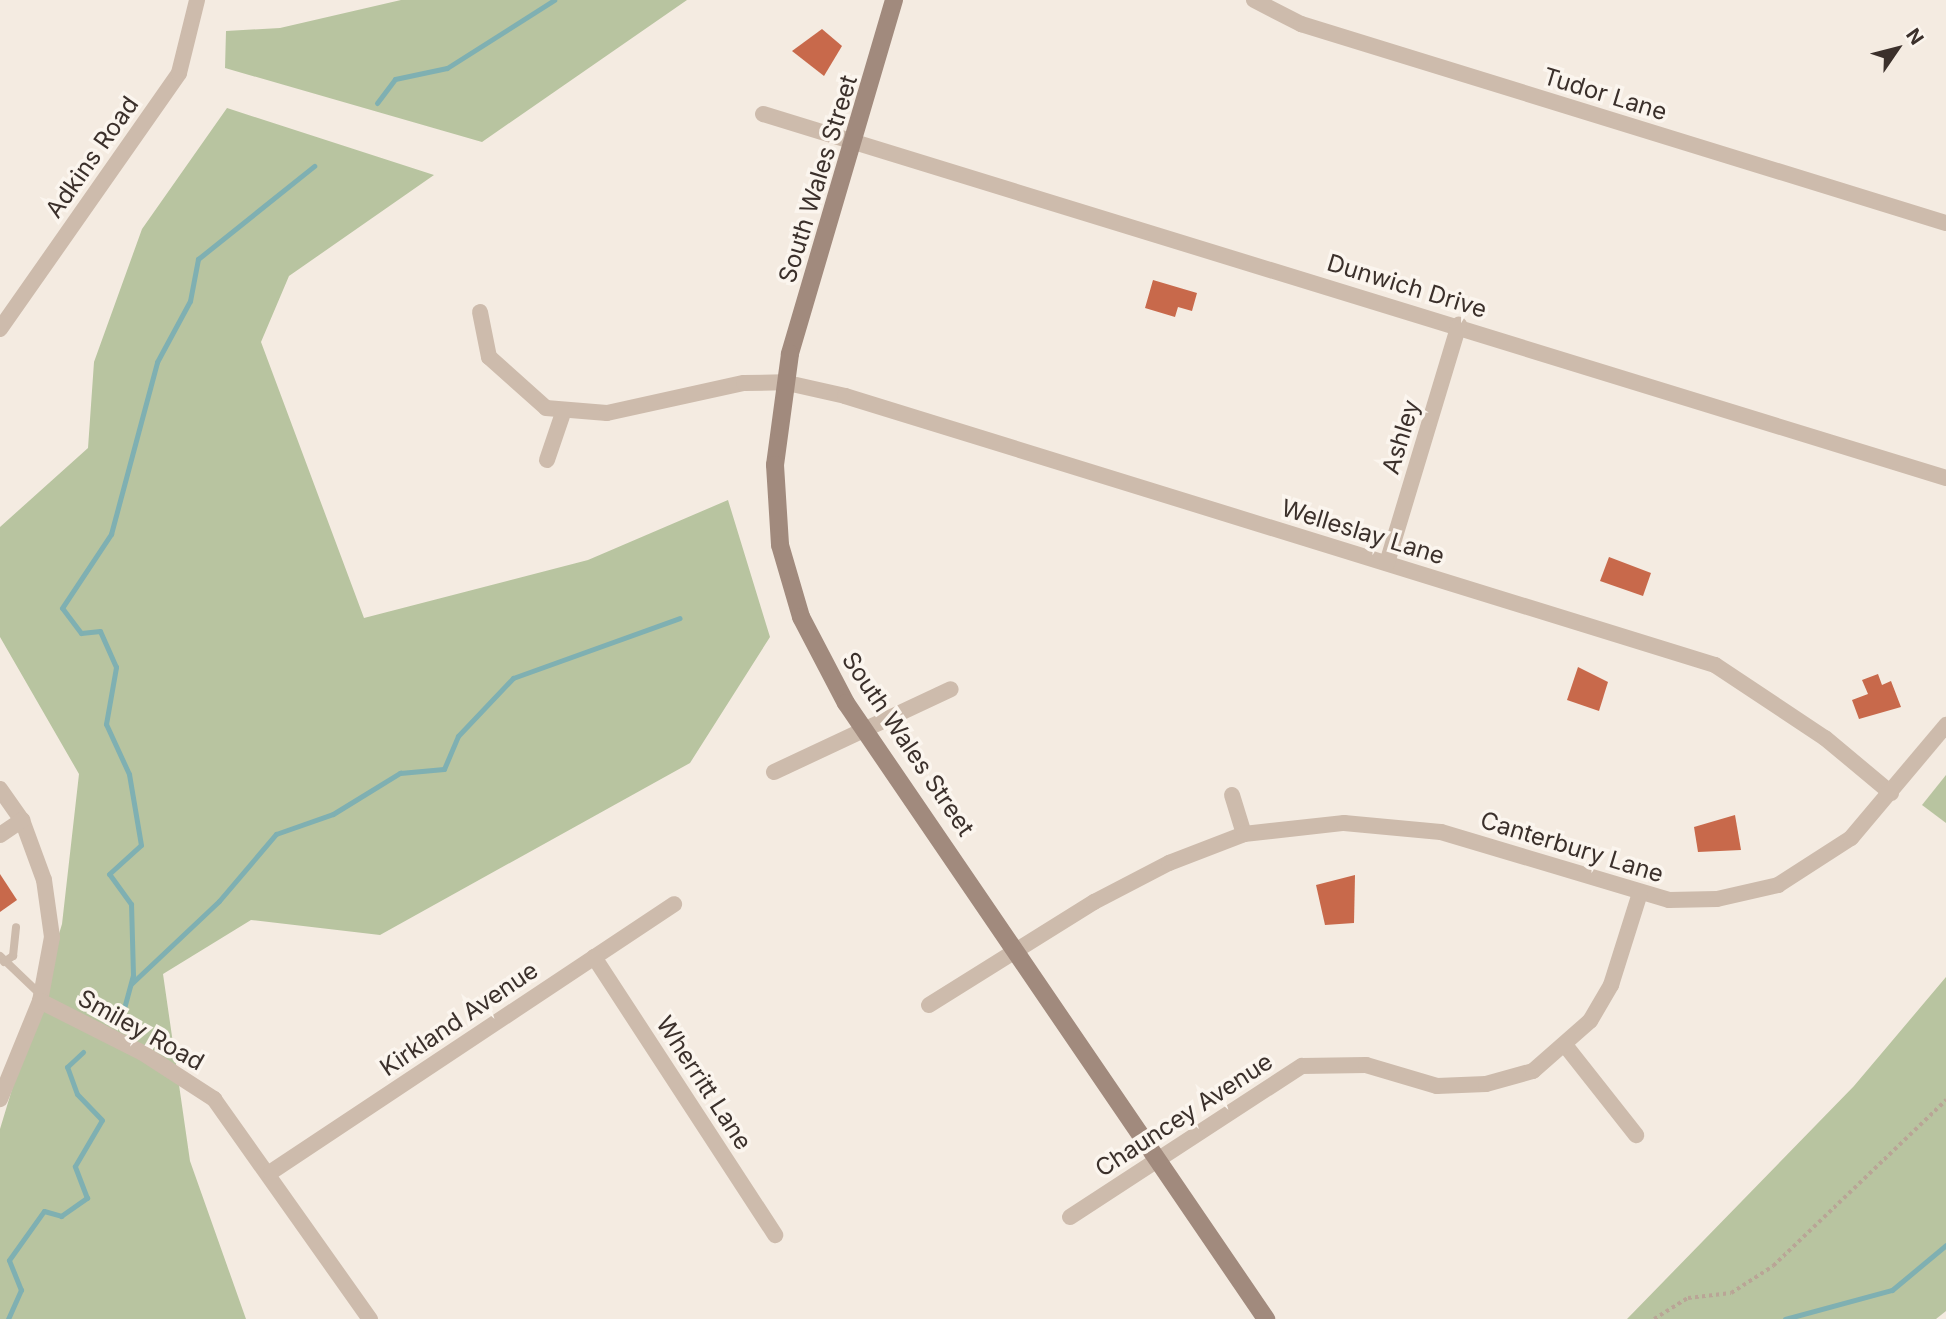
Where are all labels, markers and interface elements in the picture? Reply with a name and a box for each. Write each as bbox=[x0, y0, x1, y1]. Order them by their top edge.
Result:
north arrow bbox=[1862, 14, 1932, 84]
text: N bbox=[1901, 24, 1928, 49]
street label: Tudor Lane bbox=[1540, 62, 1670, 126]
street label: South Wales Street bbox=[773, 72, 863, 286]
street label: Adkins Road bbox=[40, 91, 144, 223]
street label: Dunwich Drive bbox=[1324, 248, 1490, 324]
street label: Ashley bbox=[1376, 396, 1426, 478]
street label: Welleslay Lane bbox=[1278, 494, 1448, 570]
street label: South Wales Street bbox=[836, 647, 980, 841]
street label: Canterbury Lane bbox=[1477, 805, 1667, 889]
street label: Kirkland Avenue bbox=[375, 956, 543, 1082]
street label: Smiley Road bbox=[73, 984, 209, 1076]
street label: Wherritt Lane bbox=[650, 1011, 758, 1155]
street label: Chauncey Avenue bbox=[1090, 1047, 1278, 1183]

